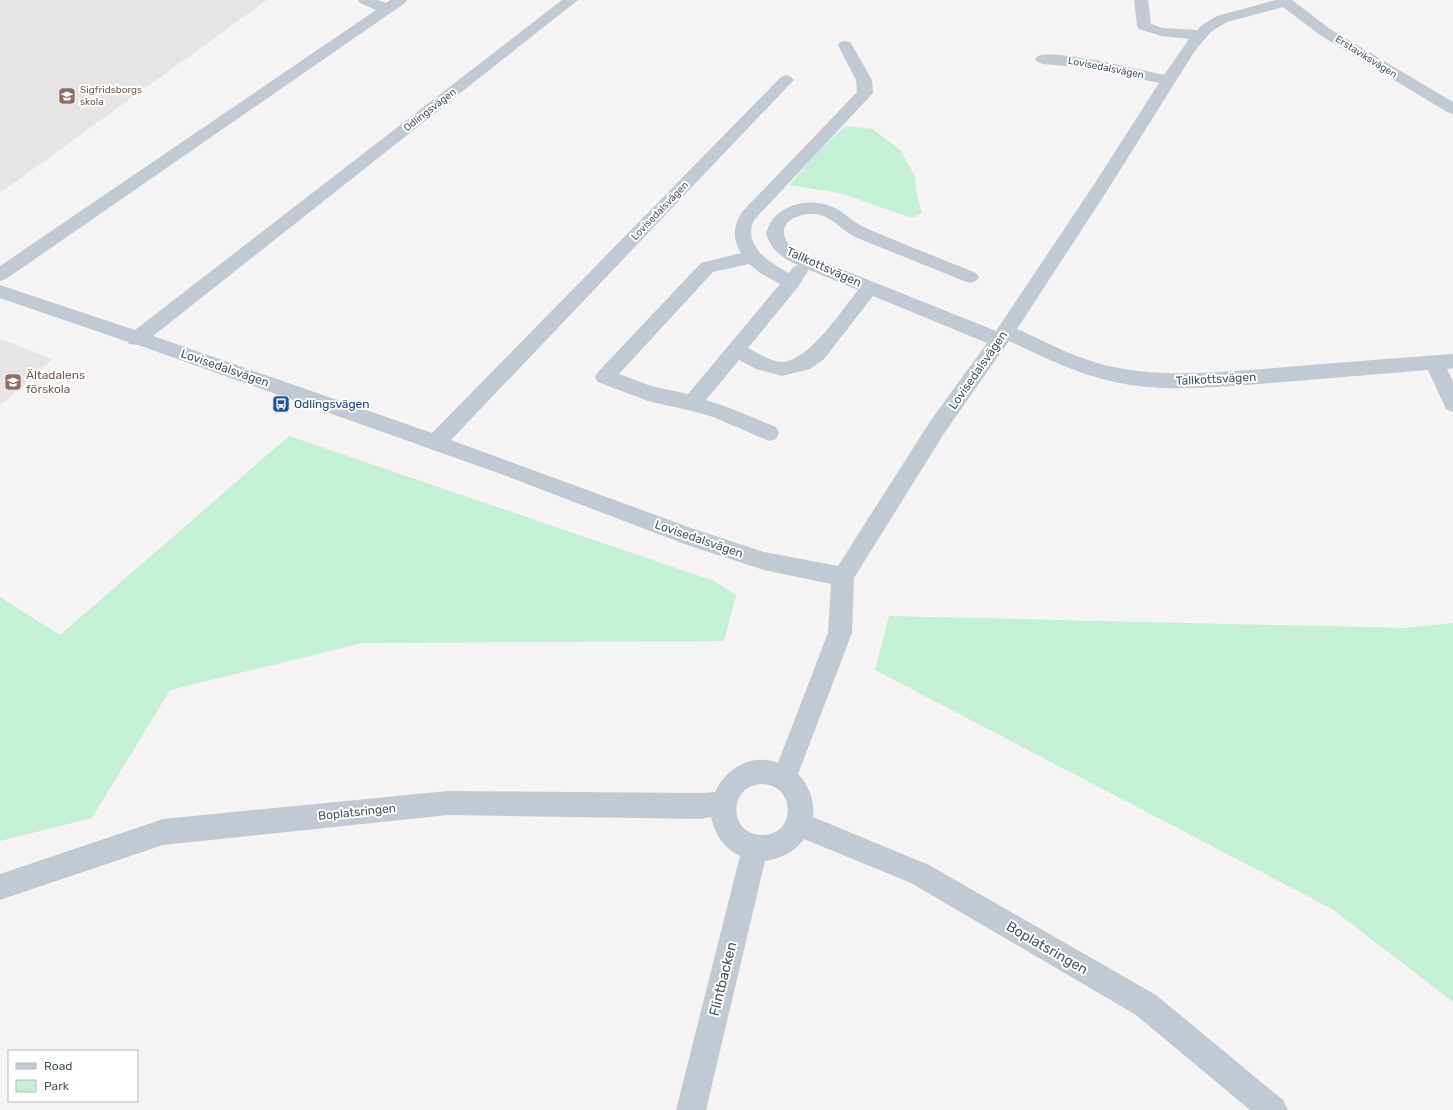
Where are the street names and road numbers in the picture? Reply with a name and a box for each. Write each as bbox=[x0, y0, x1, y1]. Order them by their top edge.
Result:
street label: Erstaviksvägen bbox=[1333, 33, 1399, 81]
street label: Lovisedalsvägen bbox=[1067, 55, 1145, 81]
street label: Odlingsvägen bbox=[401, 86, 459, 134]
street label: Lovisedalsvägen bbox=[629, 179, 691, 243]
street label: Tallkottsvägen bbox=[784, 244, 864, 290]
street label: Lovisedalsvägen bbox=[946, 328, 1010, 412]
street label: Lovisedalsvägen bbox=[179, 346, 271, 390]
street label: Tallkottsvägen bbox=[1175, 370, 1257, 388]
street label: Lovisedalsvägen bbox=[653, 517, 745, 561]
street label: Boplatsringen bbox=[317, 801, 397, 823]
street label: Boplatsringen bbox=[1003, 918, 1091, 978]
street label: Flintbacken bbox=[706, 940, 740, 1018]

